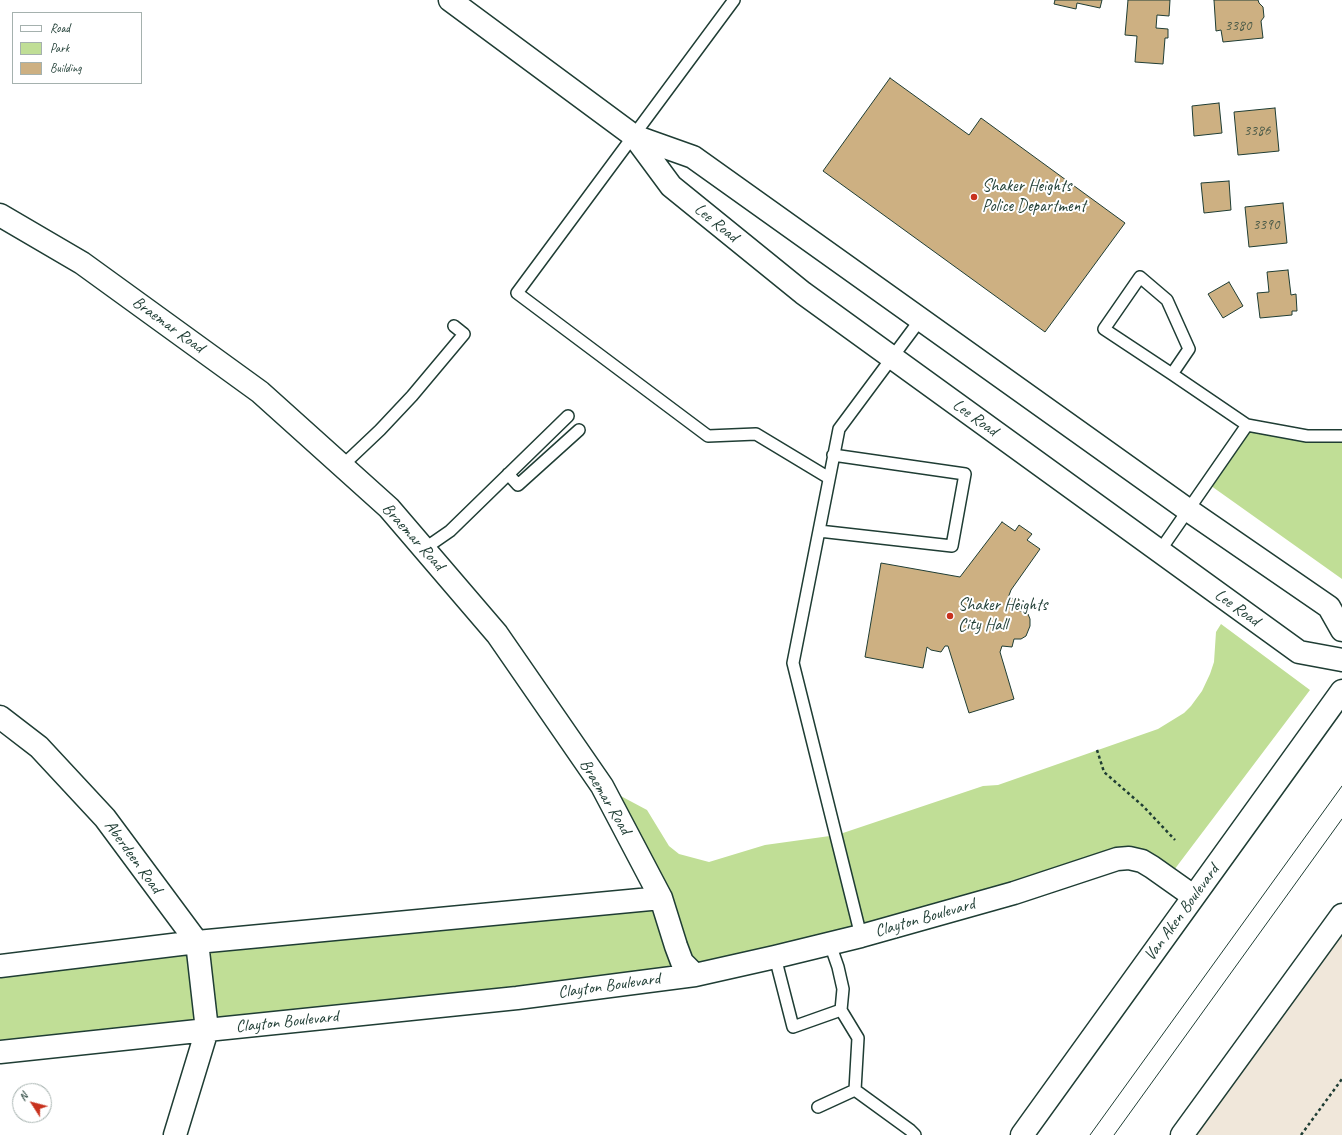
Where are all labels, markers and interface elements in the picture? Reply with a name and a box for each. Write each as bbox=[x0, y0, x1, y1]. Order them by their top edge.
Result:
legend bbox=[12, 12, 142, 84]
house number: 3380 bbox=[1225, 17, 1251, 35]
text: Road bbox=[50, 20, 70, 36]
text: Park bbox=[50, 40, 69, 56]
text: Building bbox=[50, 60, 82, 76]
house number: 3386 bbox=[1244, 122, 1270, 140]
place label: Shaker Heights Police Department bbox=[982, 177, 1086, 217]
marker: Shaker Heights Police Department bbox=[969, 192, 979, 202]
street label: Lee Road bbox=[690, 199, 742, 247]
house number: 3390 bbox=[1253, 216, 1279, 234]
street label: Braemar Road bbox=[128, 292, 208, 358]
street label: Lee Road bbox=[948, 395, 1002, 441]
street label: Braemar Road bbox=[377, 499, 449, 575]
street label: Lee Road bbox=[1210, 585, 1264, 631]
place label: Shaker Heights City Hall bbox=[958, 596, 1047, 636]
marker: Shaker Heights City Hall bbox=[945, 611, 955, 621]
street label: Braemar Road bbox=[575, 756, 635, 838]
street label: Aberdeen Road bbox=[100, 816, 166, 898]
street label: Van Aken Boulevard bbox=[1140, 861, 1224, 965]
street label: Clayton Boulevard bbox=[873, 894, 977, 942]
street label: Clayton Boulevard bbox=[557, 969, 661, 1003]
street label: Clayton Boulevard bbox=[235, 1006, 339, 1038]
north arrow bbox=[12, 1083, 52, 1123]
text: N bbox=[15, 1090, 31, 1103]

